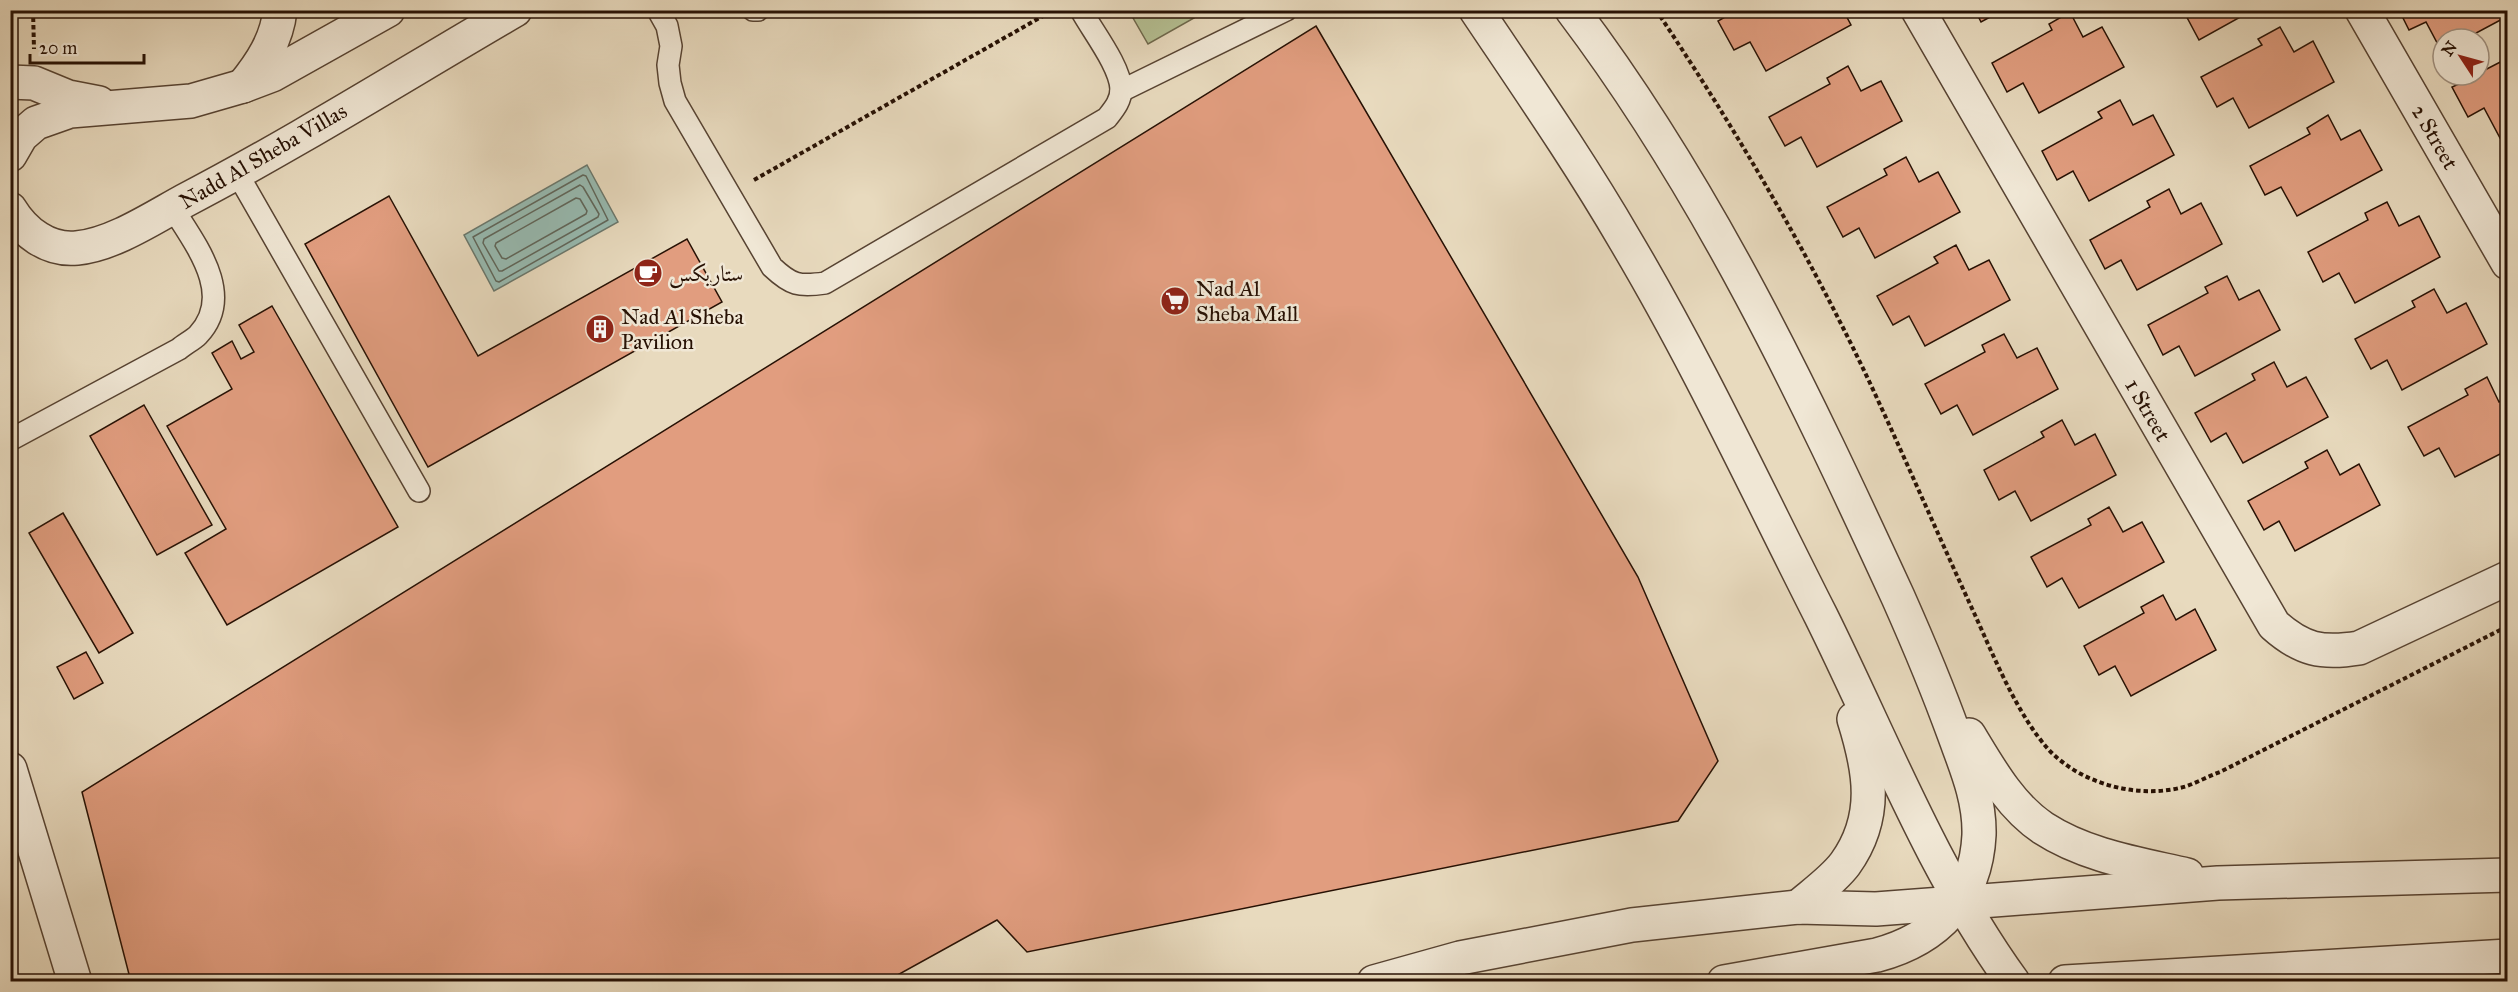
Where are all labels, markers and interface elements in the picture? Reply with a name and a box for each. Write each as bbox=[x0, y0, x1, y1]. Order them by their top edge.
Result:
scale bar bbox=[30, 27, 144, 65]
north arrow bbox=[2431, 27, 2491, 87]
text: 20 m bbox=[39, 37, 77, 59]
text: N bbox=[2438, 37, 2461, 60]
street label: Nadd Al Sheba Villas bbox=[174, 97, 352, 215]
street label: 2 Street bbox=[2406, 100, 2464, 174]
cafe icon: ستاربكس bbox=[632, 257, 664, 289]
place label: ستاربكس bbox=[669, 260, 743, 289]
place label: Nad Al Sheba Mall bbox=[1196, 275, 1299, 327]
supermarket icon: Nad Al Sheba Mall bbox=[1159, 285, 1191, 317]
place label: Nad Al Sheba Pavilion bbox=[621, 303, 744, 355]
building icon: Nad Al Sheba Pavilion bbox=[584, 313, 616, 345]
street label: 1 Street bbox=[2119, 374, 2177, 446]

